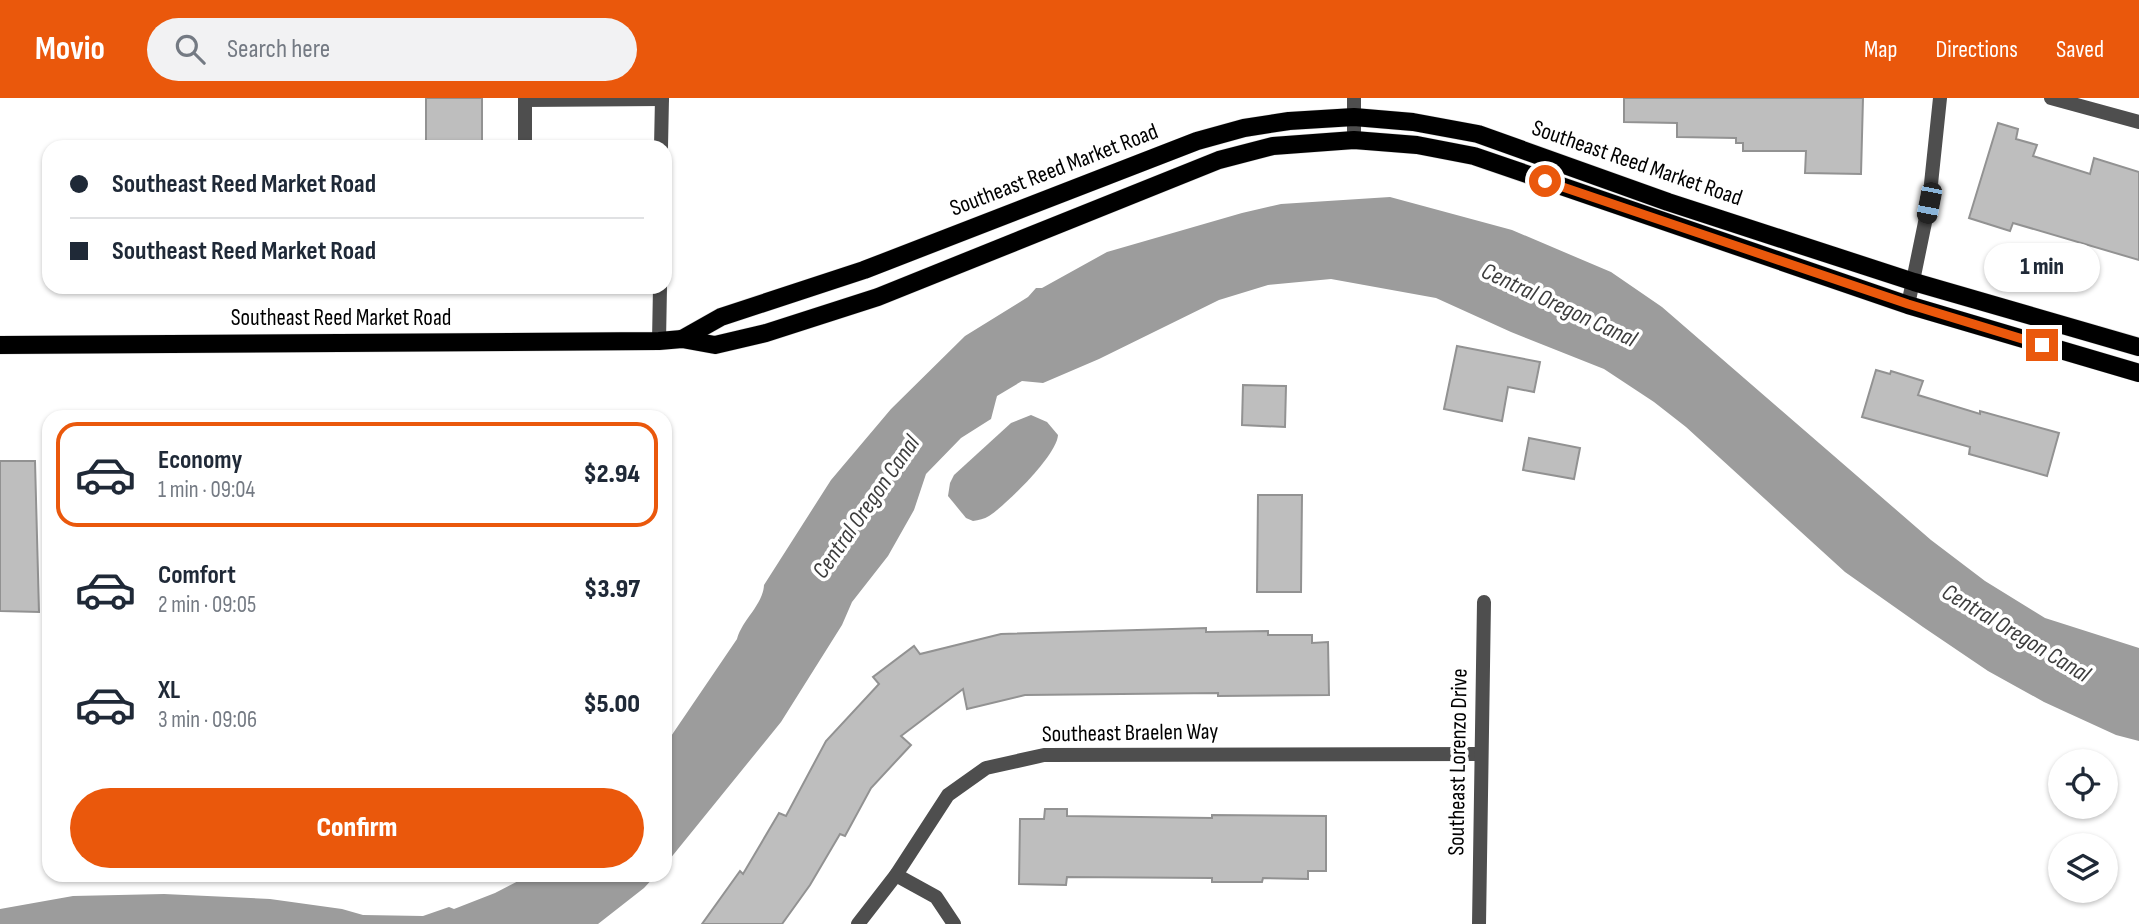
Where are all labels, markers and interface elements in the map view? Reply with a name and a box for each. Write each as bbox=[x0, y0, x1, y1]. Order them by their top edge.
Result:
search box bbox=[147, 18, 637, 81]
text: Movio bbox=[35, 29, 105, 69]
icon: search bbox=[171, 30, 209, 68]
text: Search here bbox=[227, 34, 330, 65]
text: Map bbox=[1864, 35, 1897, 64]
text: Directions bbox=[1935, 35, 2018, 64]
text: Saved bbox=[2056, 35, 2104, 64]
street label: Southeast Reed Market Road bbox=[1528, 114, 1746, 212]
street label: Southeast Reed Market Road bbox=[946, 117, 1162, 223]
route start bbox=[1529, 165, 1561, 197]
text: Southeast Reed Market Road bbox=[112, 169, 376, 200]
car bbox=[1915, 180, 1944, 226]
text: Southeast Reed Market Road bbox=[112, 236, 376, 267]
callout: 1 min bbox=[1984, 244, 2100, 292]
text: 1 min bbox=[2020, 253, 2064, 281]
water label: Central Oregon Canal bbox=[1477, 256, 1642, 354]
street label: Southeast Reed Market Road bbox=[231, 304, 451, 332]
route end bbox=[2026, 329, 2058, 361]
water label: Central Oregon Canal bbox=[806, 429, 926, 584]
icon: car bbox=[74, 443, 137, 506]
text: Economy bbox=[158, 445, 242, 476]
text: $2.94 bbox=[583, 459, 640, 490]
text: 1 min · 09:04 bbox=[158, 476, 255, 504]
icon: car bbox=[74, 558, 137, 621]
text: Comfort bbox=[158, 560, 236, 591]
text: $3.97 bbox=[584, 574, 640, 605]
water label: Central Oregon Canal bbox=[1937, 577, 2096, 689]
text: 2 min · 09:05 bbox=[158, 591, 256, 619]
street label: Southeast Lorenzo Drive bbox=[1442, 668, 1474, 856]
icon: car bbox=[74, 673, 137, 736]
text: XL bbox=[158, 675, 180, 706]
text: $5.00 bbox=[583, 689, 640, 720]
text: 3 min · 09:06 bbox=[158, 706, 257, 734]
street label: Southeast Braelen Way bbox=[1042, 717, 1219, 749]
map controls bbox=[2048, 749, 2118, 903]
button: locate bbox=[2048, 749, 2118, 819]
button: Confirm bbox=[70, 788, 644, 868]
button: layers bbox=[2048, 833, 2118, 903]

